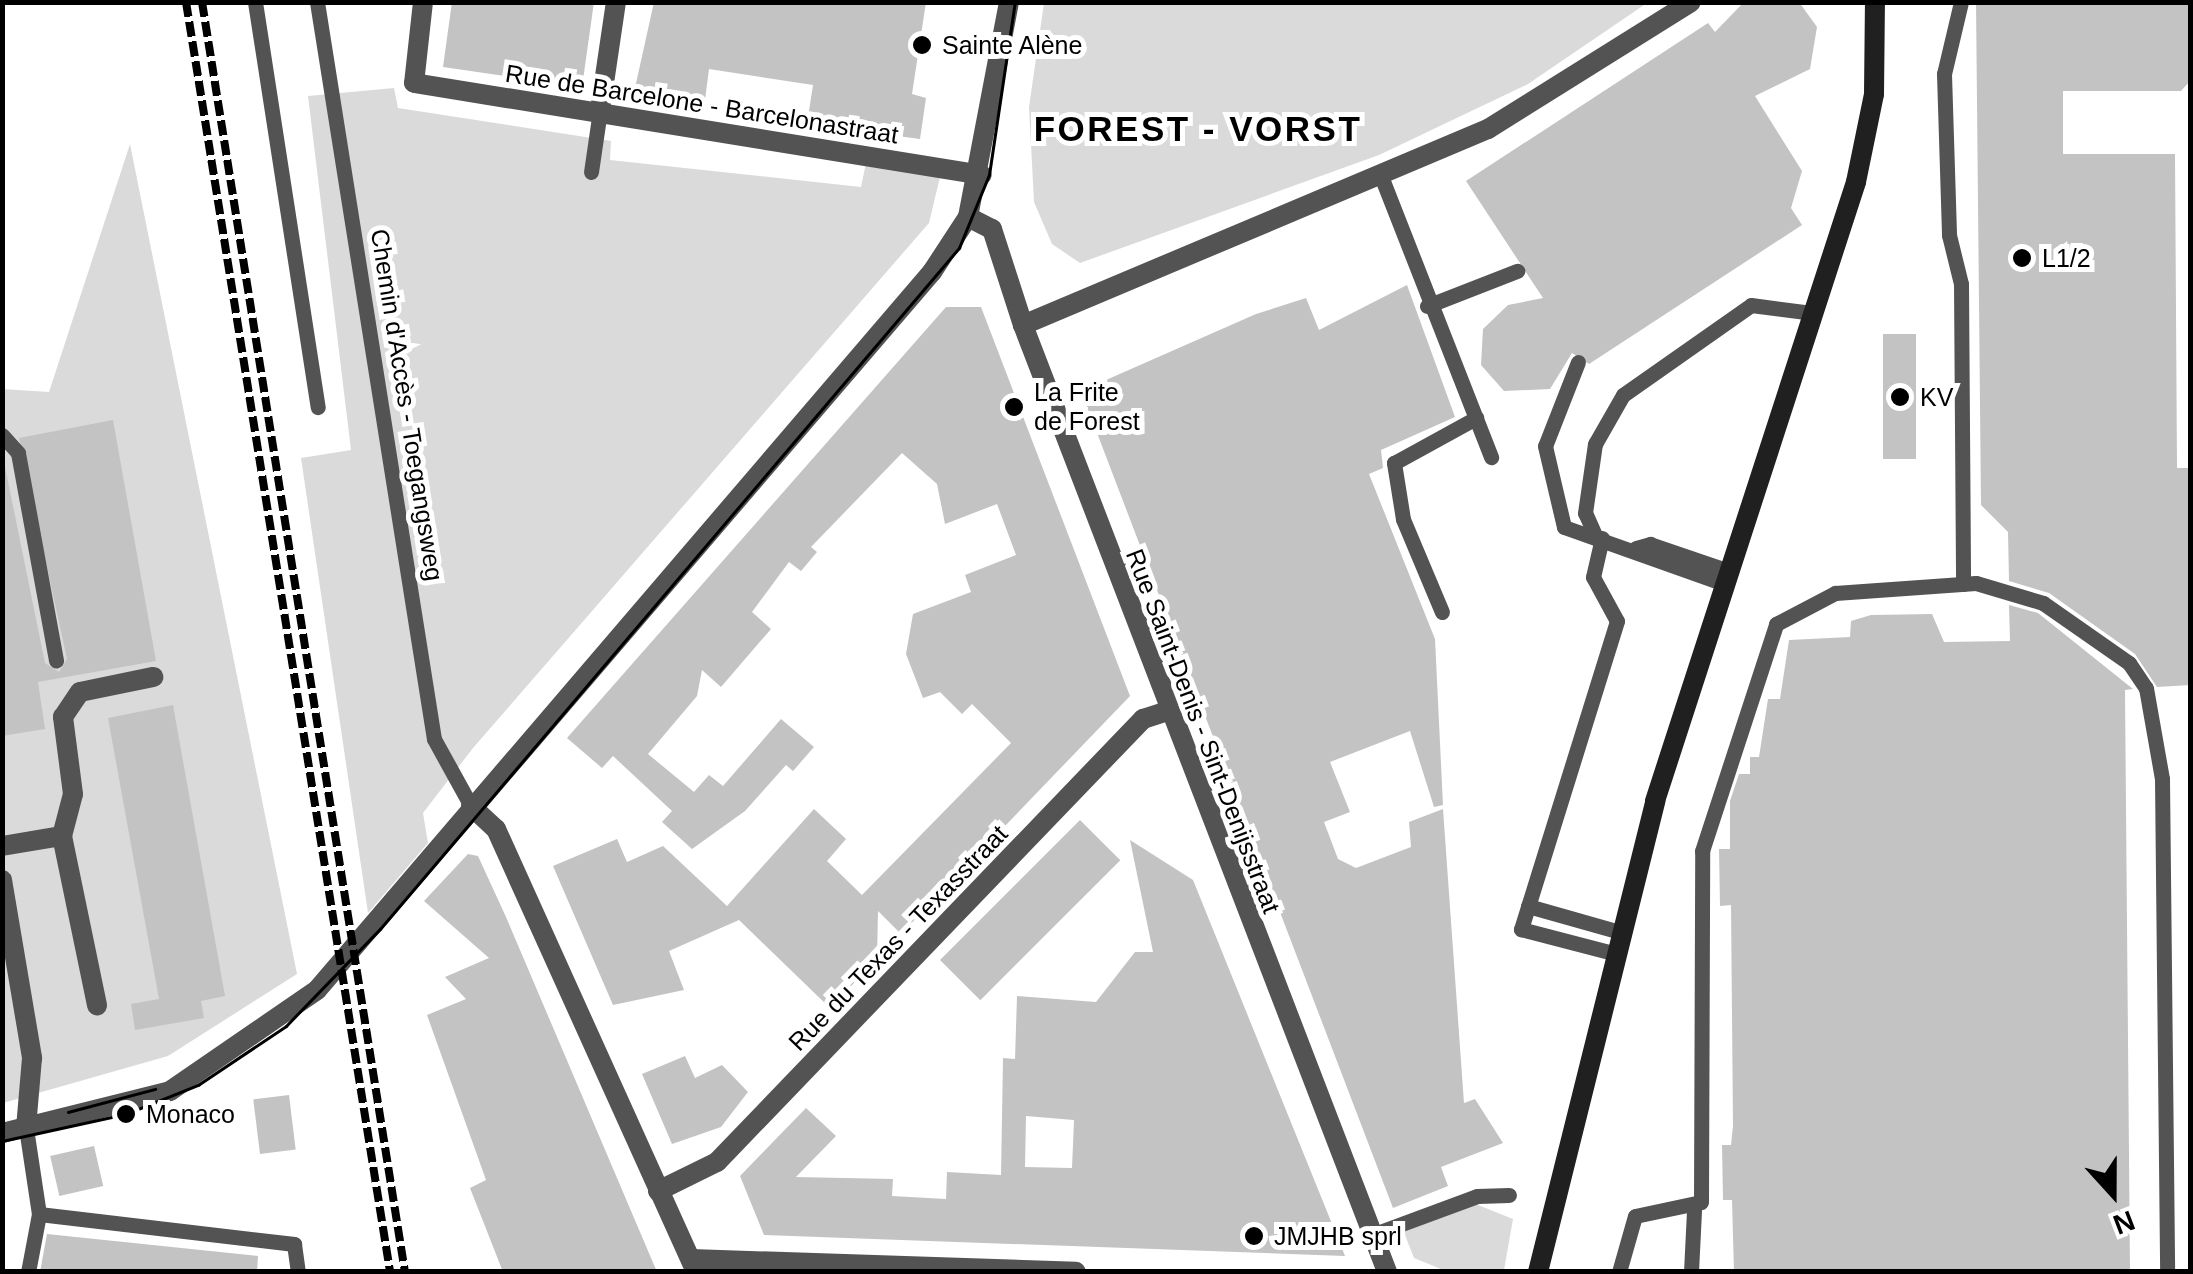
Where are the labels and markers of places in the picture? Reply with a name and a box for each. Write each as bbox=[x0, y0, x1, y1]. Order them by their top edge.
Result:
place label: Sainte Alène bbox=[942, 30, 1084, 60]
marker: Sainte Alène bbox=[911, 34, 933, 56]
place label: L1/2 bbox=[2042, 243, 2091, 273]
marker: L1/2 bbox=[2011, 247, 2033, 269]
place label: La Frite de Forest bbox=[1034, 378, 1140, 437]
place label: KV bbox=[1920, 382, 1953, 412]
marker: KV bbox=[1889, 386, 1911, 408]
marker: La Frite de Forest bbox=[1003, 396, 1025, 418]
place label: Monaco bbox=[146, 1099, 235, 1129]
marker: Monaco bbox=[115, 1103, 137, 1125]
place label: JMJHB sprl bbox=[1274, 1221, 1402, 1251]
marker: JMJHB sprl bbox=[1243, 1225, 1265, 1247]

